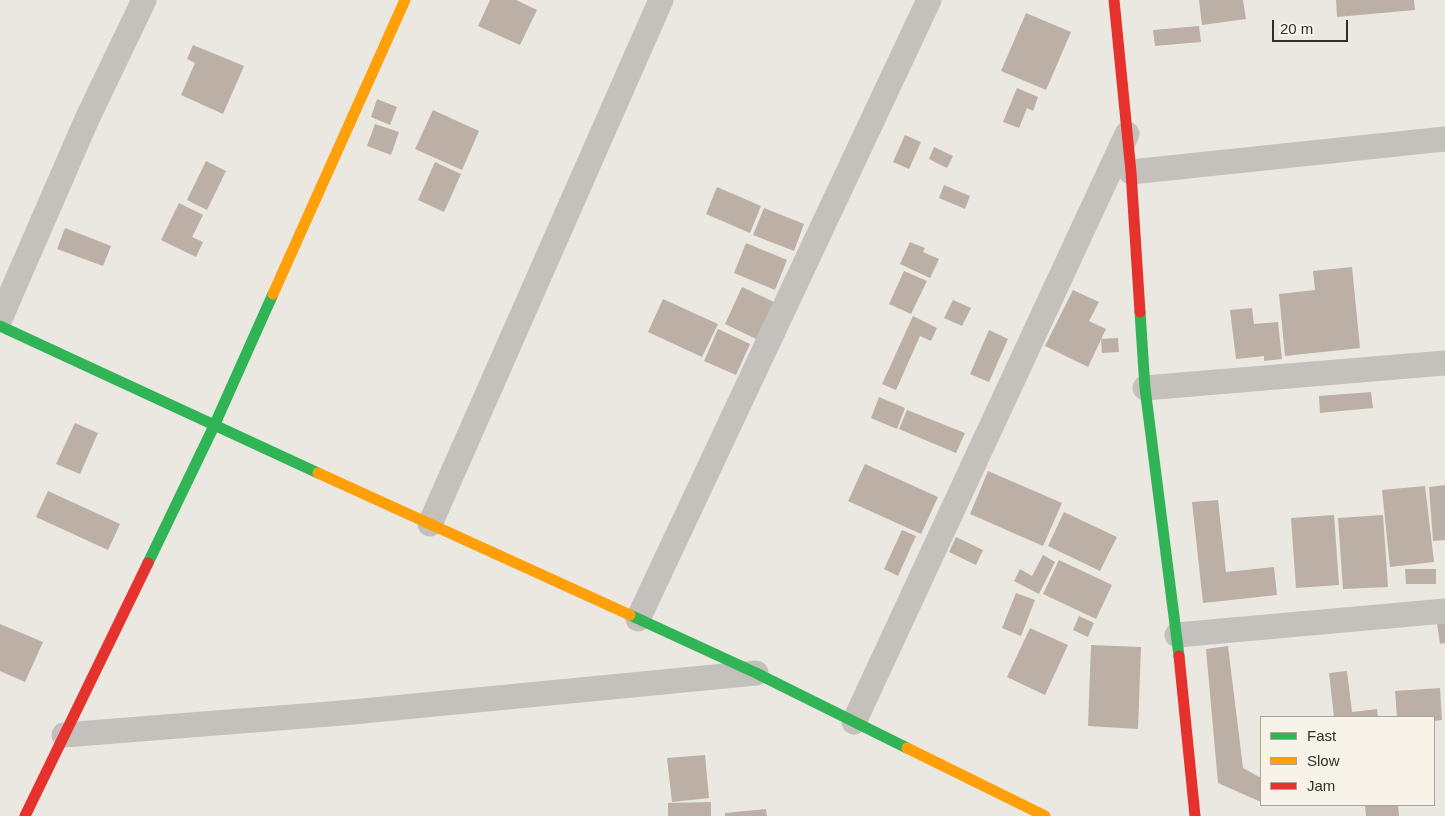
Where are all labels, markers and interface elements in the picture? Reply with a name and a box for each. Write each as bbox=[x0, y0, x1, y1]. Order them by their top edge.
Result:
scale bar bbox=[1275, 10, 1351, 42]
text: 20 m bbox=[1280, 20, 1313, 37]
legend bbox=[1260, 716, 1435, 806]
text: Fast bbox=[1307, 727, 1336, 744]
text: Slow bbox=[1307, 752, 1340, 769]
text: Jam bbox=[1307, 777, 1335, 794]

